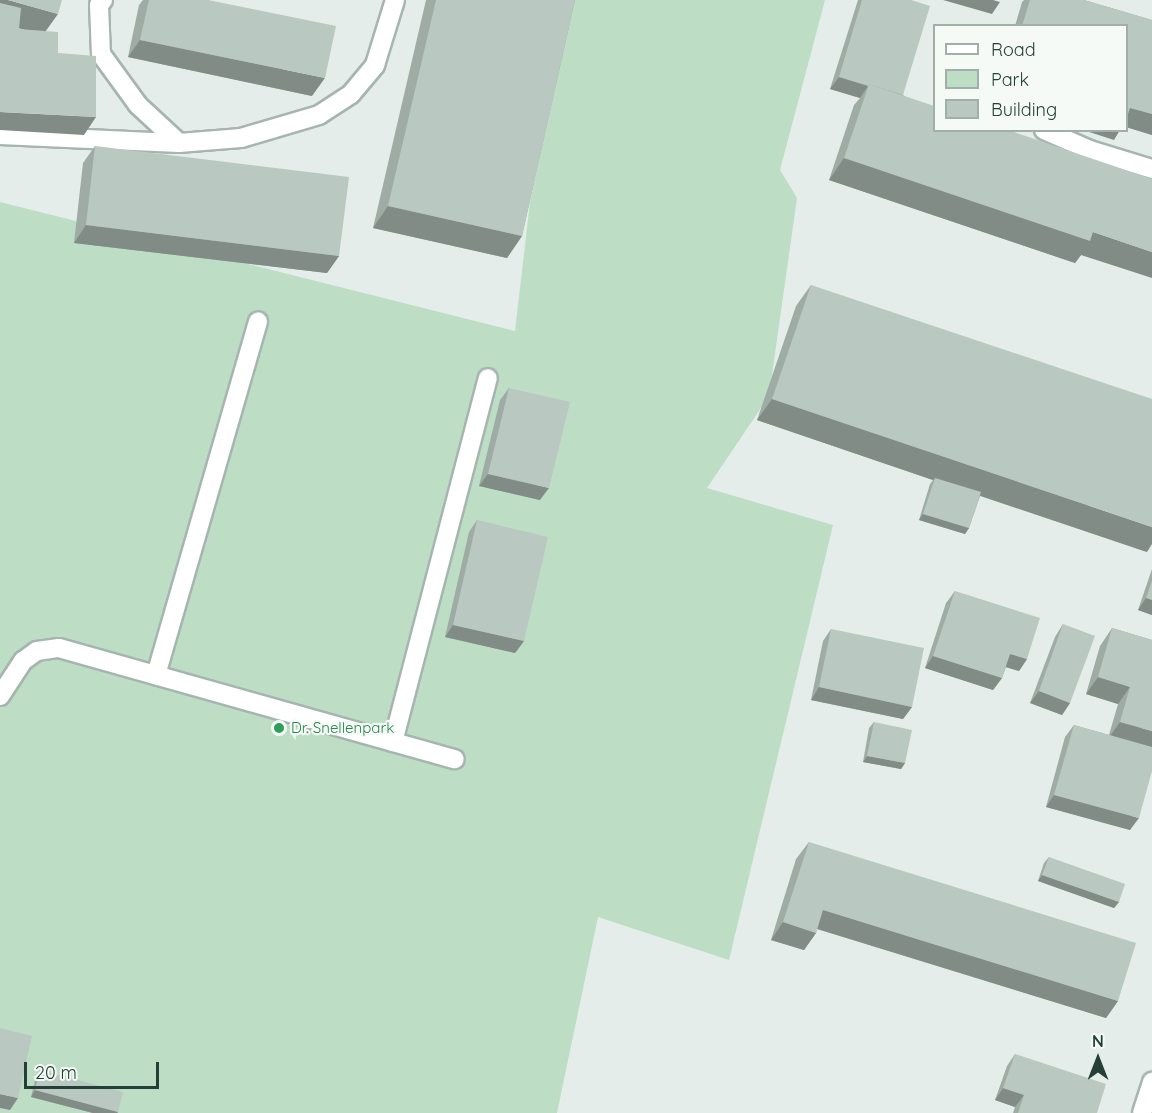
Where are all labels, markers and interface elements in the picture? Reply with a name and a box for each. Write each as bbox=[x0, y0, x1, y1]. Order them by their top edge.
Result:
legend bbox=[933, 24, 1128, 132]
text: Road bbox=[991, 38, 1036, 61]
text: Park bbox=[991, 68, 1029, 91]
text: Building bbox=[991, 98, 1057, 121]
place label: Dr. Snellenpark bbox=[291, 719, 394, 737]
marker: Dr. Snellenpark bbox=[272, 721, 286, 735]
north arrow bbox=[1068, 1029, 1128, 1089]
text: N bbox=[1092, 1031, 1104, 1051]
scale bar bbox=[27, 1050, 162, 1088]
text: 20 m bbox=[35, 1061, 77, 1084]

